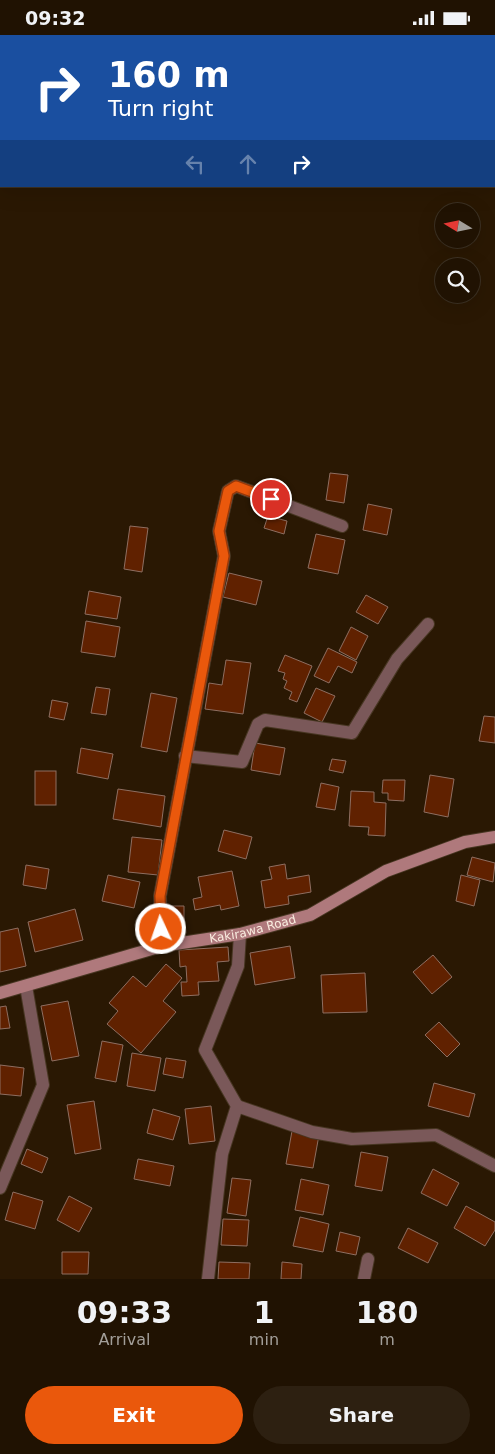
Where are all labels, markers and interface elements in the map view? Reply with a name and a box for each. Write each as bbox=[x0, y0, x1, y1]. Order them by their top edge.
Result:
text: 09:32 bbox=[25, 7, 85, 29]
icon: right bbox=[25, 55, 90, 120]
text: 160 m bbox=[108, 55, 230, 95]
text: Turn right bbox=[108, 96, 213, 121]
icon: left bbox=[181, 150, 209, 178]
icon: ahead bbox=[234, 150, 262, 178]
icon: right bbox=[287, 150, 315, 178]
north arrow bbox=[435, 203, 480, 247]
map controls bbox=[435, 203, 480, 303]
button: search bbox=[435, 258, 480, 303]
pin bbox=[250, 478, 292, 520]
icon: arrive bbox=[257, 485, 285, 513]
position arrow bbox=[134, 902, 186, 954]
street label: Kakirawa Road bbox=[208, 912, 298, 946]
text: 09:33 bbox=[77, 1295, 172, 1330]
text: 1 bbox=[253, 1295, 274, 1330]
text: 180 bbox=[356, 1295, 418, 1330]
text: Arrival bbox=[98, 1330, 150, 1349]
text: min bbox=[249, 1330, 279, 1349]
text: m bbox=[379, 1330, 395, 1349]
button: Exit bbox=[25, 1386, 243, 1444]
button: Share bbox=[253, 1386, 470, 1444]

